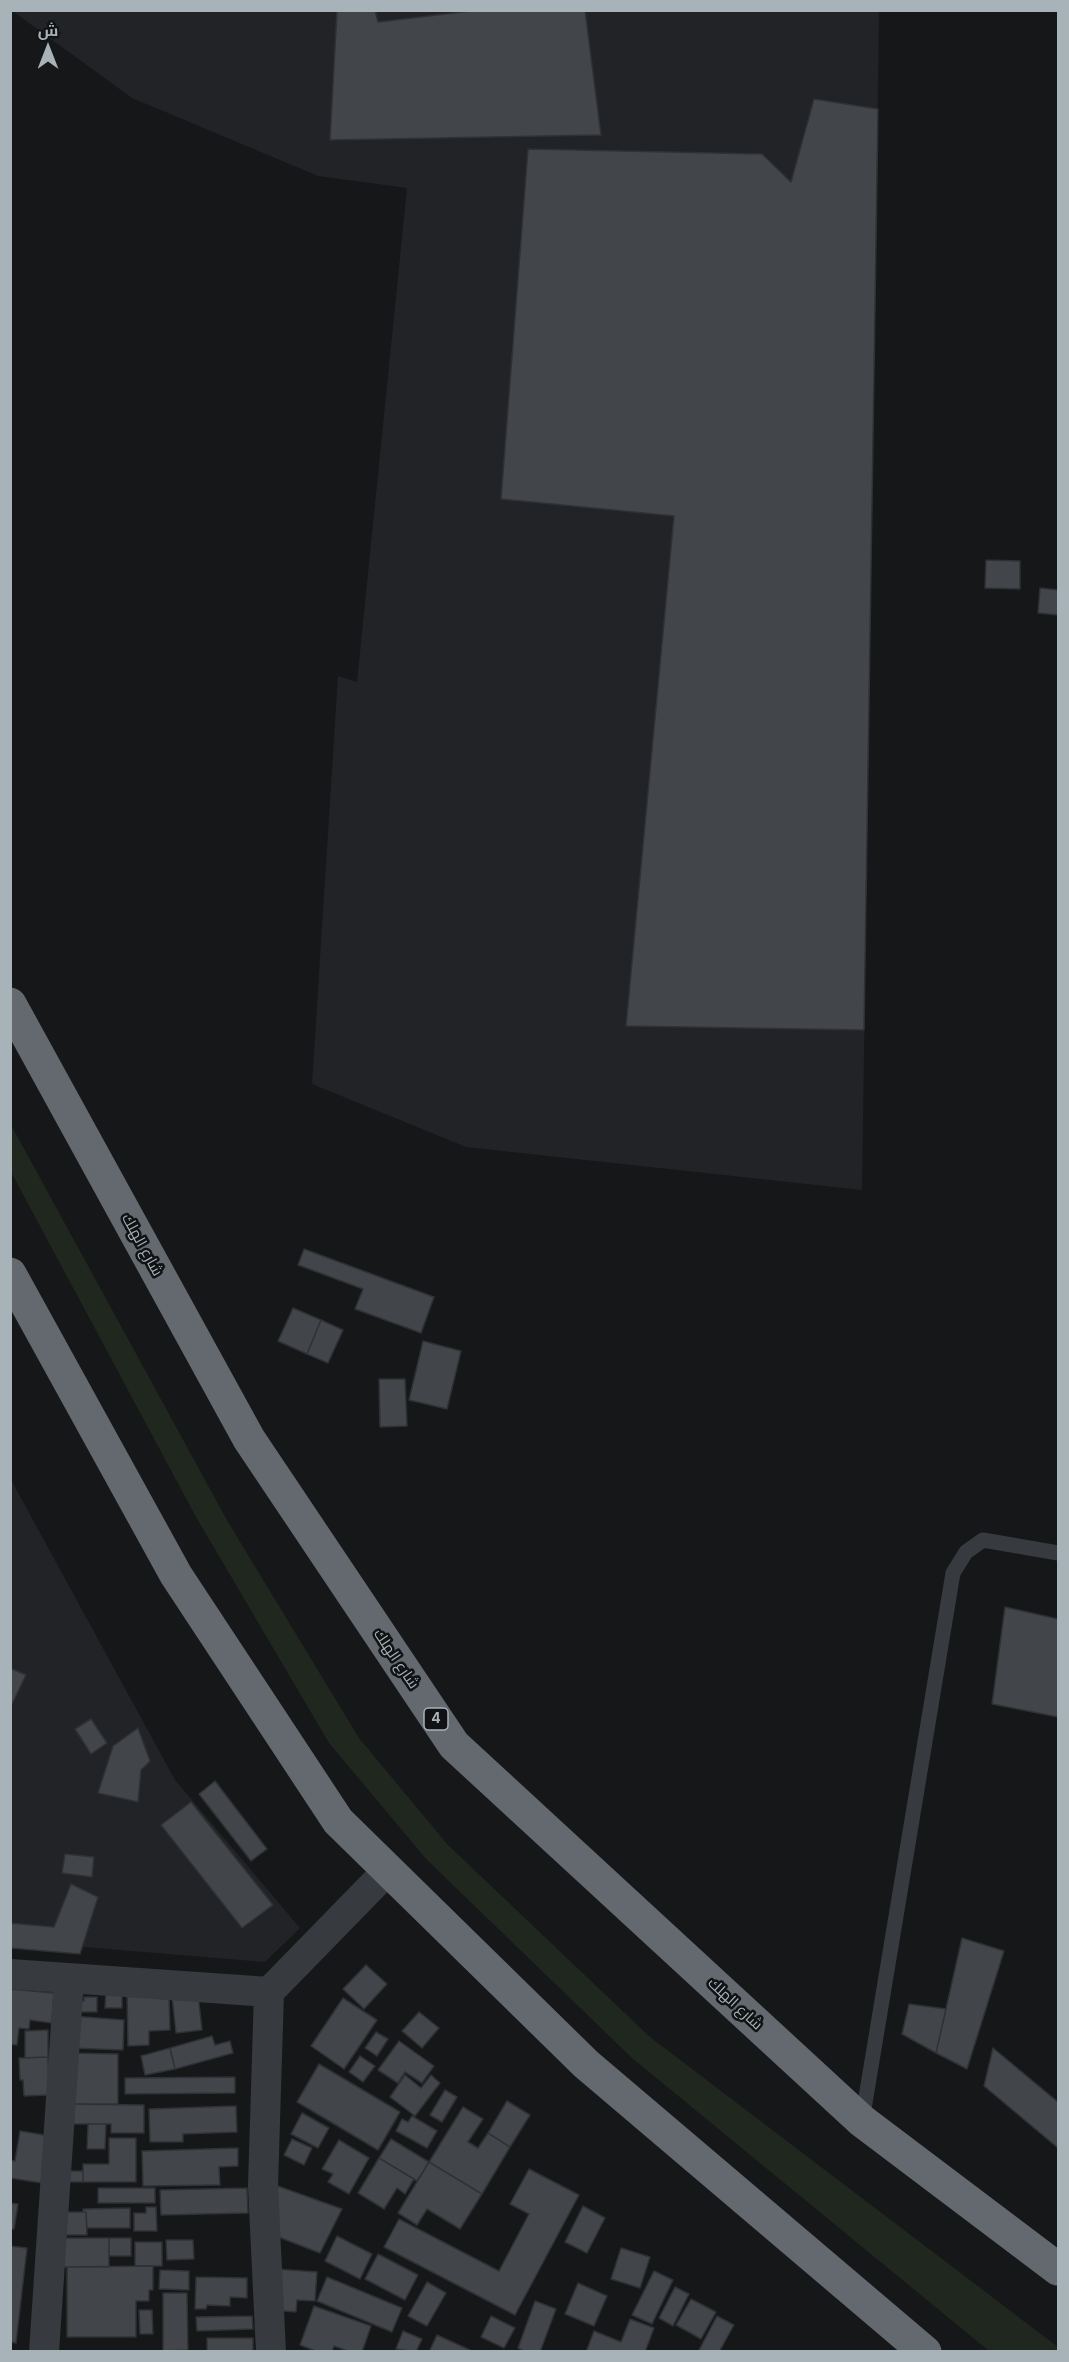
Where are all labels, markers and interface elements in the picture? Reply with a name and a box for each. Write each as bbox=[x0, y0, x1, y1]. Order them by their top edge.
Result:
north arrow bbox=[18, 18, 78, 78]
text: ش bbox=[38, 20, 58, 40]
street label: شارع الهلك bbox=[118, 1211, 166, 1279]
street label: شارع الهلك bbox=[369, 1626, 423, 1692]
road number: 4 bbox=[424, 1708, 448, 1730]
street label: شارع الهلك bbox=[704, 1974, 766, 2034]

